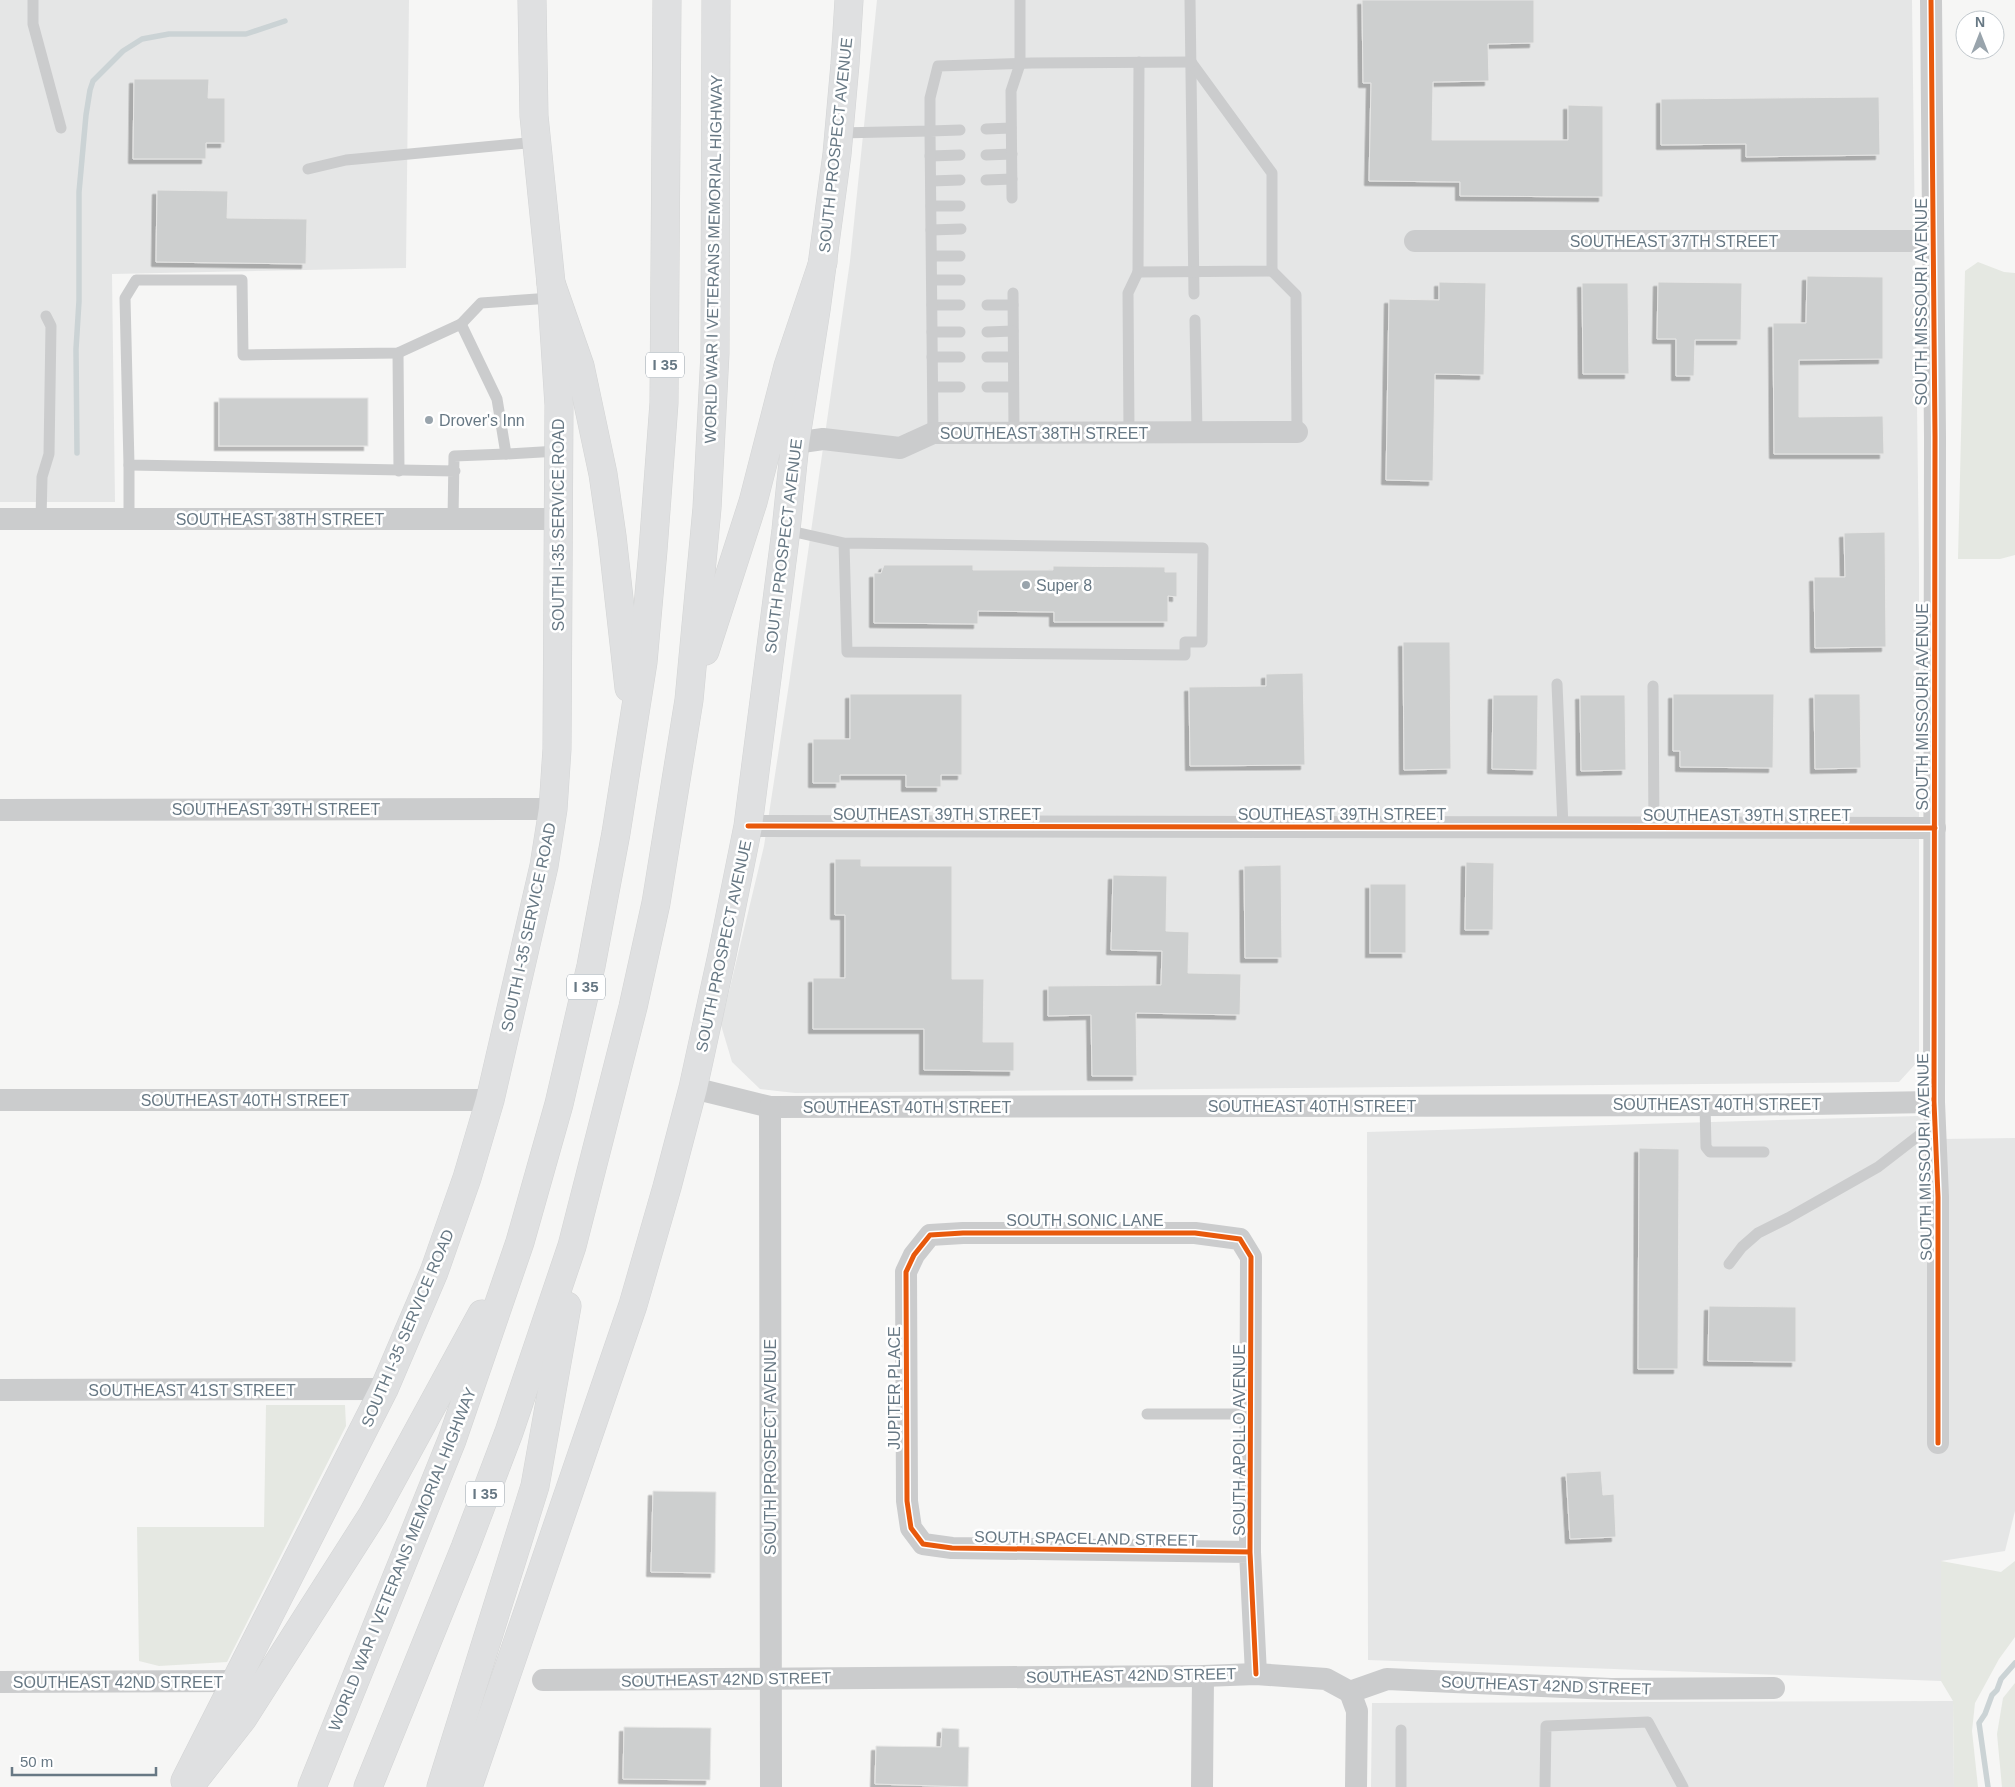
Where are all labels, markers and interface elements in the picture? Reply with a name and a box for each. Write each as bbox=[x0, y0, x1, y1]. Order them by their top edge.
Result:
north arrow bbox=[1955, 10, 2005, 60]
text: N bbox=[1975, 14, 1985, 30]
street label: SOUTH PROSPECT AVENUE bbox=[816, 37, 855, 254]
street label: WORLD WAR I VETERANS MEMORIAL HIGHWAY bbox=[702, 74, 725, 443]
street label: SOUTH MISSOURI AVENUE bbox=[1913, 198, 1930, 406]
street label: SOUTHEAST 37TH STREET bbox=[1570, 233, 1779, 250]
road number: I 35 bbox=[646, 352, 684, 378]
place label: Drover's Inn bbox=[439, 412, 525, 429]
marker: Drover's Inn bbox=[423, 414, 435, 426]
street label: SOUTH I-35 SERVICE ROAD bbox=[550, 418, 567, 632]
street label: SOUTHEAST 38TH STREET bbox=[940, 425, 1149, 442]
street label: SOUTH PROSPECT AVENUE bbox=[762, 438, 805, 654]
street label: SOUTHEAST 38TH STREET bbox=[176, 511, 385, 528]
place label: Super 8 bbox=[1036, 577, 1092, 594]
marker: Super 8 bbox=[1020, 579, 1032, 591]
street label: SOUTH MISSOURI AVENUE bbox=[1914, 603, 1931, 811]
street label: SOUTHEAST 39TH STREET bbox=[172, 801, 381, 818]
street label: SOUTHEAST 39TH STREET bbox=[833, 806, 1042, 823]
street label: SOUTHEAST 39TH STREET bbox=[1238, 806, 1447, 823]
street label: SOUTHEAST 39TH STREET bbox=[1643, 807, 1852, 824]
street label: SOUTH I-35 SERVICE ROAD bbox=[498, 821, 559, 1033]
street label: SOUTH PROSPECT AVENUE bbox=[693, 839, 754, 1054]
road number: I 35 bbox=[567, 974, 605, 1000]
street label: SOUTH MISSOURI AVENUE bbox=[1914, 1053, 1935, 1261]
street label: SOUTHEAST 40TH STREET bbox=[141, 1092, 350, 1109]
street label: SOUTHEAST 40TH STREET bbox=[1613, 1096, 1822, 1113]
street label: SOUTHEAST 40TH STREET bbox=[1208, 1098, 1417, 1115]
street label: SOUTHEAST 40TH STREET bbox=[803, 1099, 1012, 1116]
street label: SOUTH SONIC LANE bbox=[1006, 1212, 1164, 1229]
street label: SOUTH I-35 SERVICE ROAD bbox=[358, 1227, 457, 1430]
street label: JUPITER PLACE bbox=[886, 1326, 903, 1450]
street label: SOUTH PROSPECT AVENUE bbox=[762, 1339, 779, 1555]
street label: SOUTH APOLLO AVENUE bbox=[1231, 1344, 1248, 1536]
street label: SOUTHEAST 41ST STREET bbox=[88, 1382, 296, 1399]
street label: WORLD WAR I VETERANS MEMORIAL HIGHWAY bbox=[326, 1385, 480, 1733]
road number: I 35 bbox=[466, 1482, 504, 1506]
street label: SOUTH SPACELAND STREET bbox=[974, 1528, 1198, 1549]
street label: SOUTHEAST 42ND STREET bbox=[1026, 1665, 1237, 1686]
street label: SOUTHEAST 42ND STREET bbox=[621, 1669, 832, 1690]
street label: SOUTHEAST 42ND STREET bbox=[1441, 1673, 1652, 1698]
street label: SOUTHEAST 42ND STREET bbox=[13, 1674, 223, 1691]
scale bar bbox=[12, 1744, 156, 1776]
text: 50 m bbox=[20, 1753, 53, 1770]

